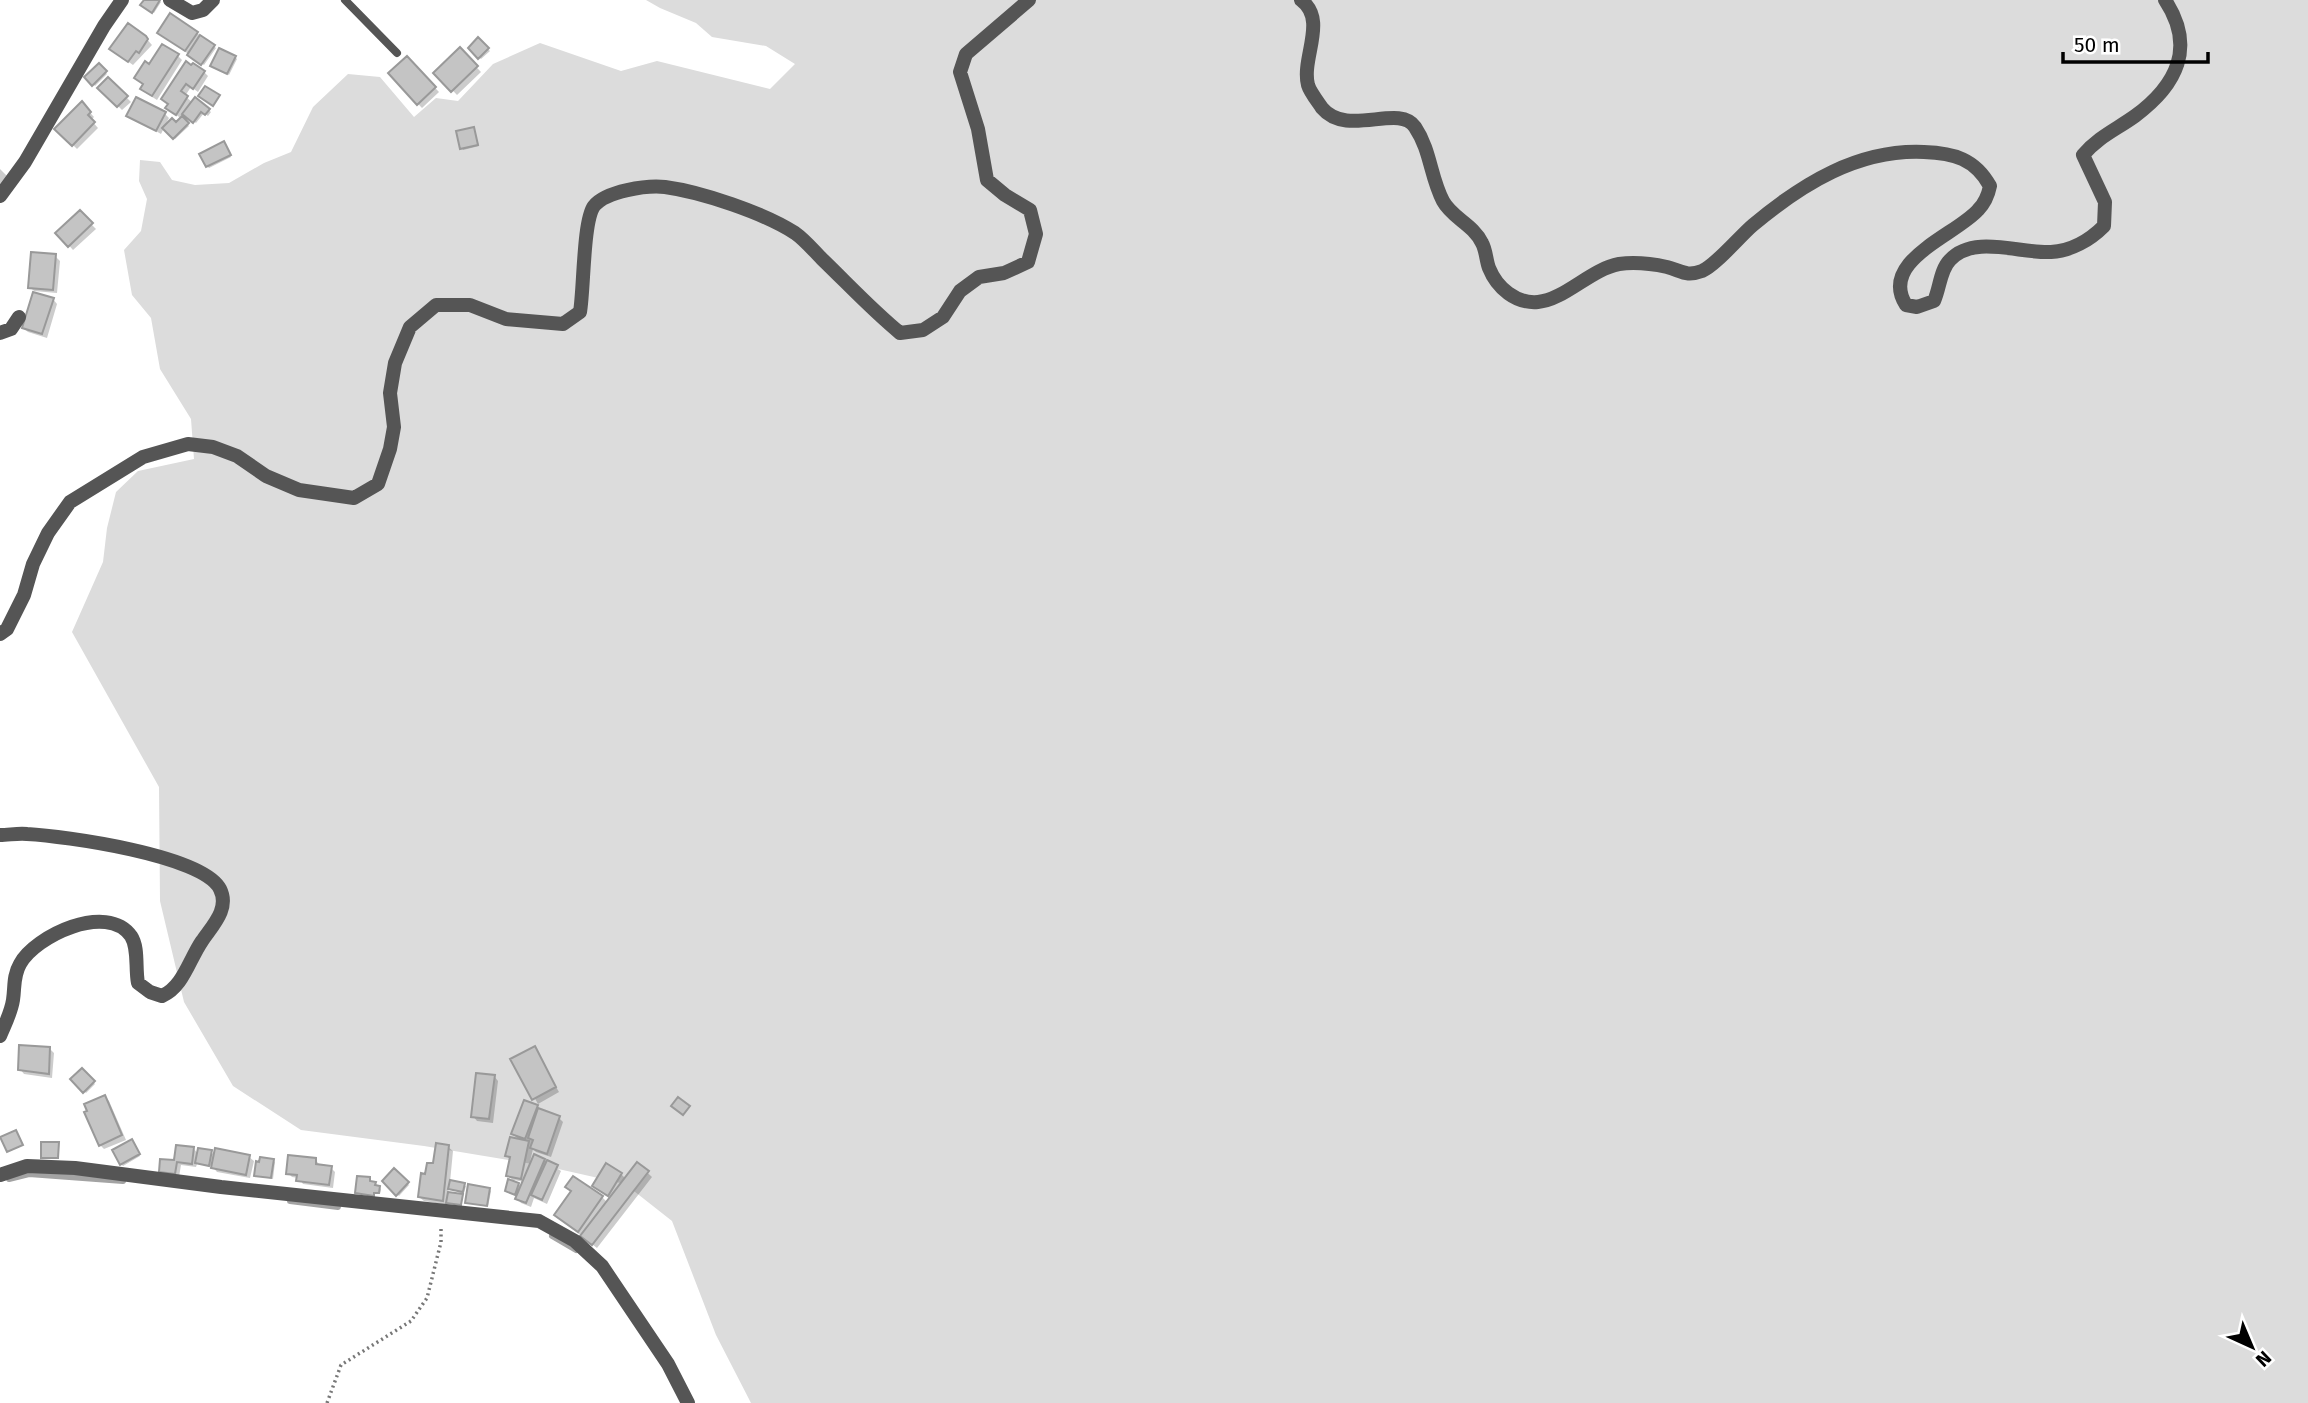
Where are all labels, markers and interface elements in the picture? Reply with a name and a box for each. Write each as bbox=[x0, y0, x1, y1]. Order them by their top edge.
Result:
scale bar bbox=[2063, 21, 2208, 65]
text: 50 m bbox=[2074, 32, 2120, 58]
north arrow bbox=[2217, 1312, 2287, 1382]
text: N bbox=[2251, 1346, 2276, 1372]

